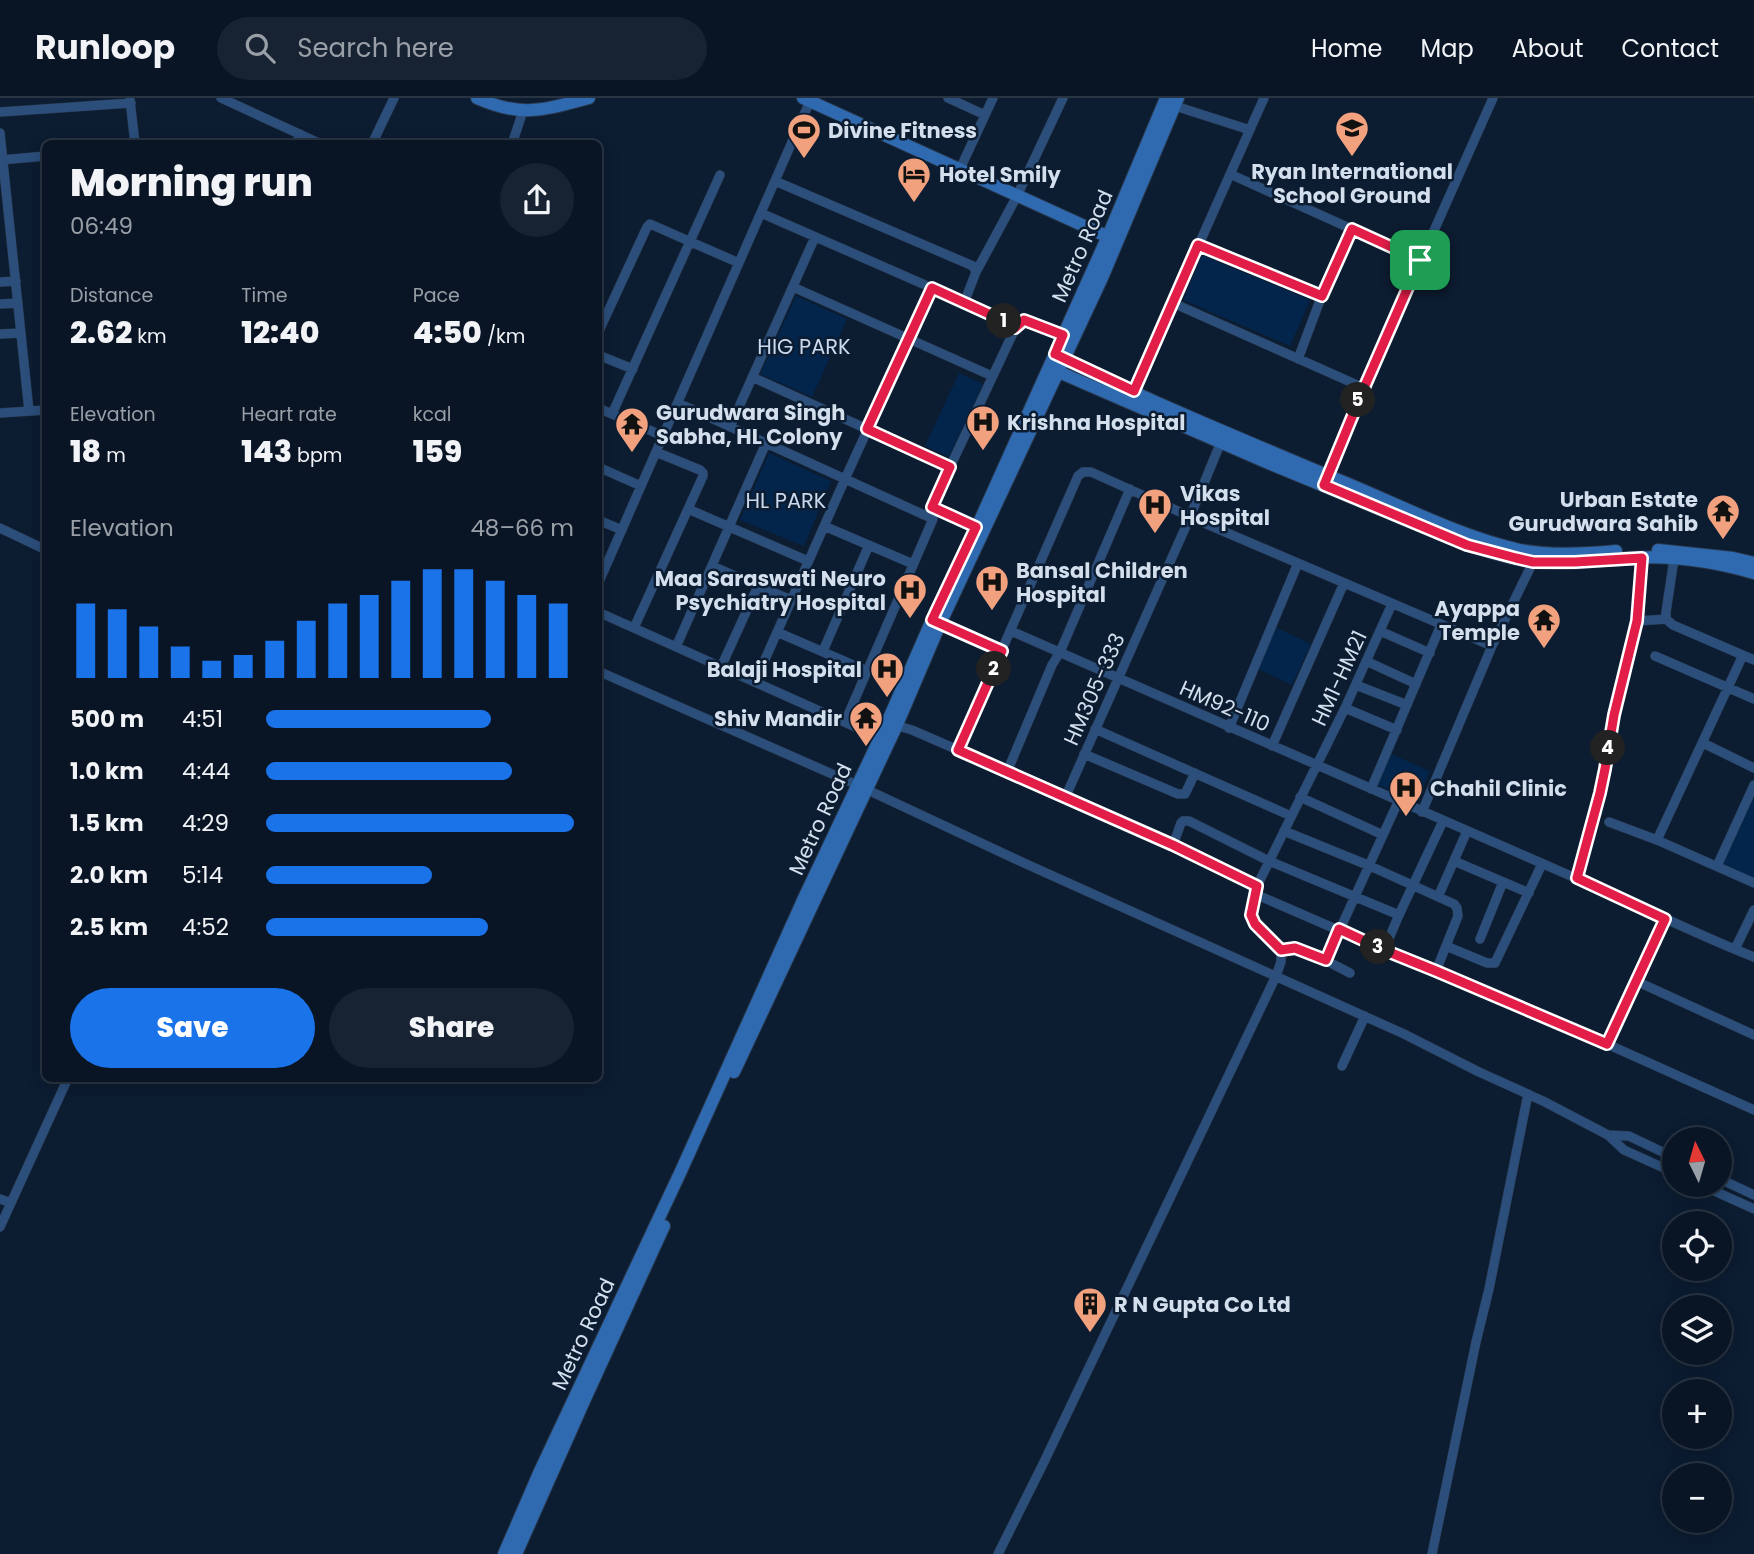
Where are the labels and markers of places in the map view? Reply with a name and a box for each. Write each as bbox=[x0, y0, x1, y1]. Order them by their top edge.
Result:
school or university icon: Ryan International School Ground bbox=[1333, 109, 1371, 158]
sports icon: Divine Fitness bbox=[785, 111, 823, 160]
place label: Divine Fitness bbox=[828, 116, 977, 145]
hotel icon: Hotel Smily bbox=[895, 155, 933, 204]
place label: Ryan International School Ground bbox=[1251, 157, 1453, 210]
place label: Hotel Smily bbox=[939, 160, 1061, 189]
pin bbox=[1390, 230, 1450, 290]
pin: 1 bbox=[986, 304, 1021, 339]
pin: 5 bbox=[1340, 382, 1376, 418]
place label: Gurudwara Singh Sabha, HL Colony bbox=[656, 398, 845, 451]
hospital icon: Krishna Hospital bbox=[964, 403, 1002, 452]
temple icon: Gurudwara Singh Sabha, HL Colony bbox=[613, 405, 651, 454]
place label: Krishna Hospital bbox=[1007, 408, 1185, 437]
place label: Vikas Hospital bbox=[1180, 479, 1270, 532]
place label: Urban Estate Gurudwara Sahib bbox=[1509, 485, 1698, 538]
hospital icon: Vikas Hospital bbox=[1136, 486, 1174, 535]
temple icon: Urban Estate Gurudwara Sahib bbox=[1704, 492, 1742, 541]
place label: Bansal Children Hospital bbox=[1016, 556, 1188, 609]
hospital icon: Bansal Children Hospital bbox=[973, 563, 1011, 612]
place label: Maa Saraswati Neuro Psychiatry Hospital bbox=[655, 564, 886, 617]
hospital icon: Maa Saraswati Neuro Psychiatry Hospital bbox=[891, 571, 929, 620]
place label: Ayappa Temple bbox=[1434, 594, 1520, 647]
temple icon: Ayappa Temple bbox=[1525, 601, 1563, 650]
hospital icon: Balaji Hospital bbox=[868, 650, 906, 699]
pin: 2 bbox=[976, 652, 1012, 686]
place label: Balaji Hospital bbox=[707, 655, 862, 684]
temple icon: Shiv Mandir bbox=[847, 699, 885, 748]
place label: Shiv Mandir bbox=[714, 704, 842, 733]
pin: 4 bbox=[1590, 730, 1626, 766]
hospital icon: Chahil Clinic bbox=[1387, 769, 1425, 818]
place label: Chahil Clinic bbox=[1430, 774, 1567, 803]
pin: 3 bbox=[1360, 930, 1396, 964]
building icon: R N Gupta Co Ltd bbox=[1071, 1285, 1109, 1334]
place label: R N Gupta Co Ltd bbox=[1114, 1290, 1291, 1319]

